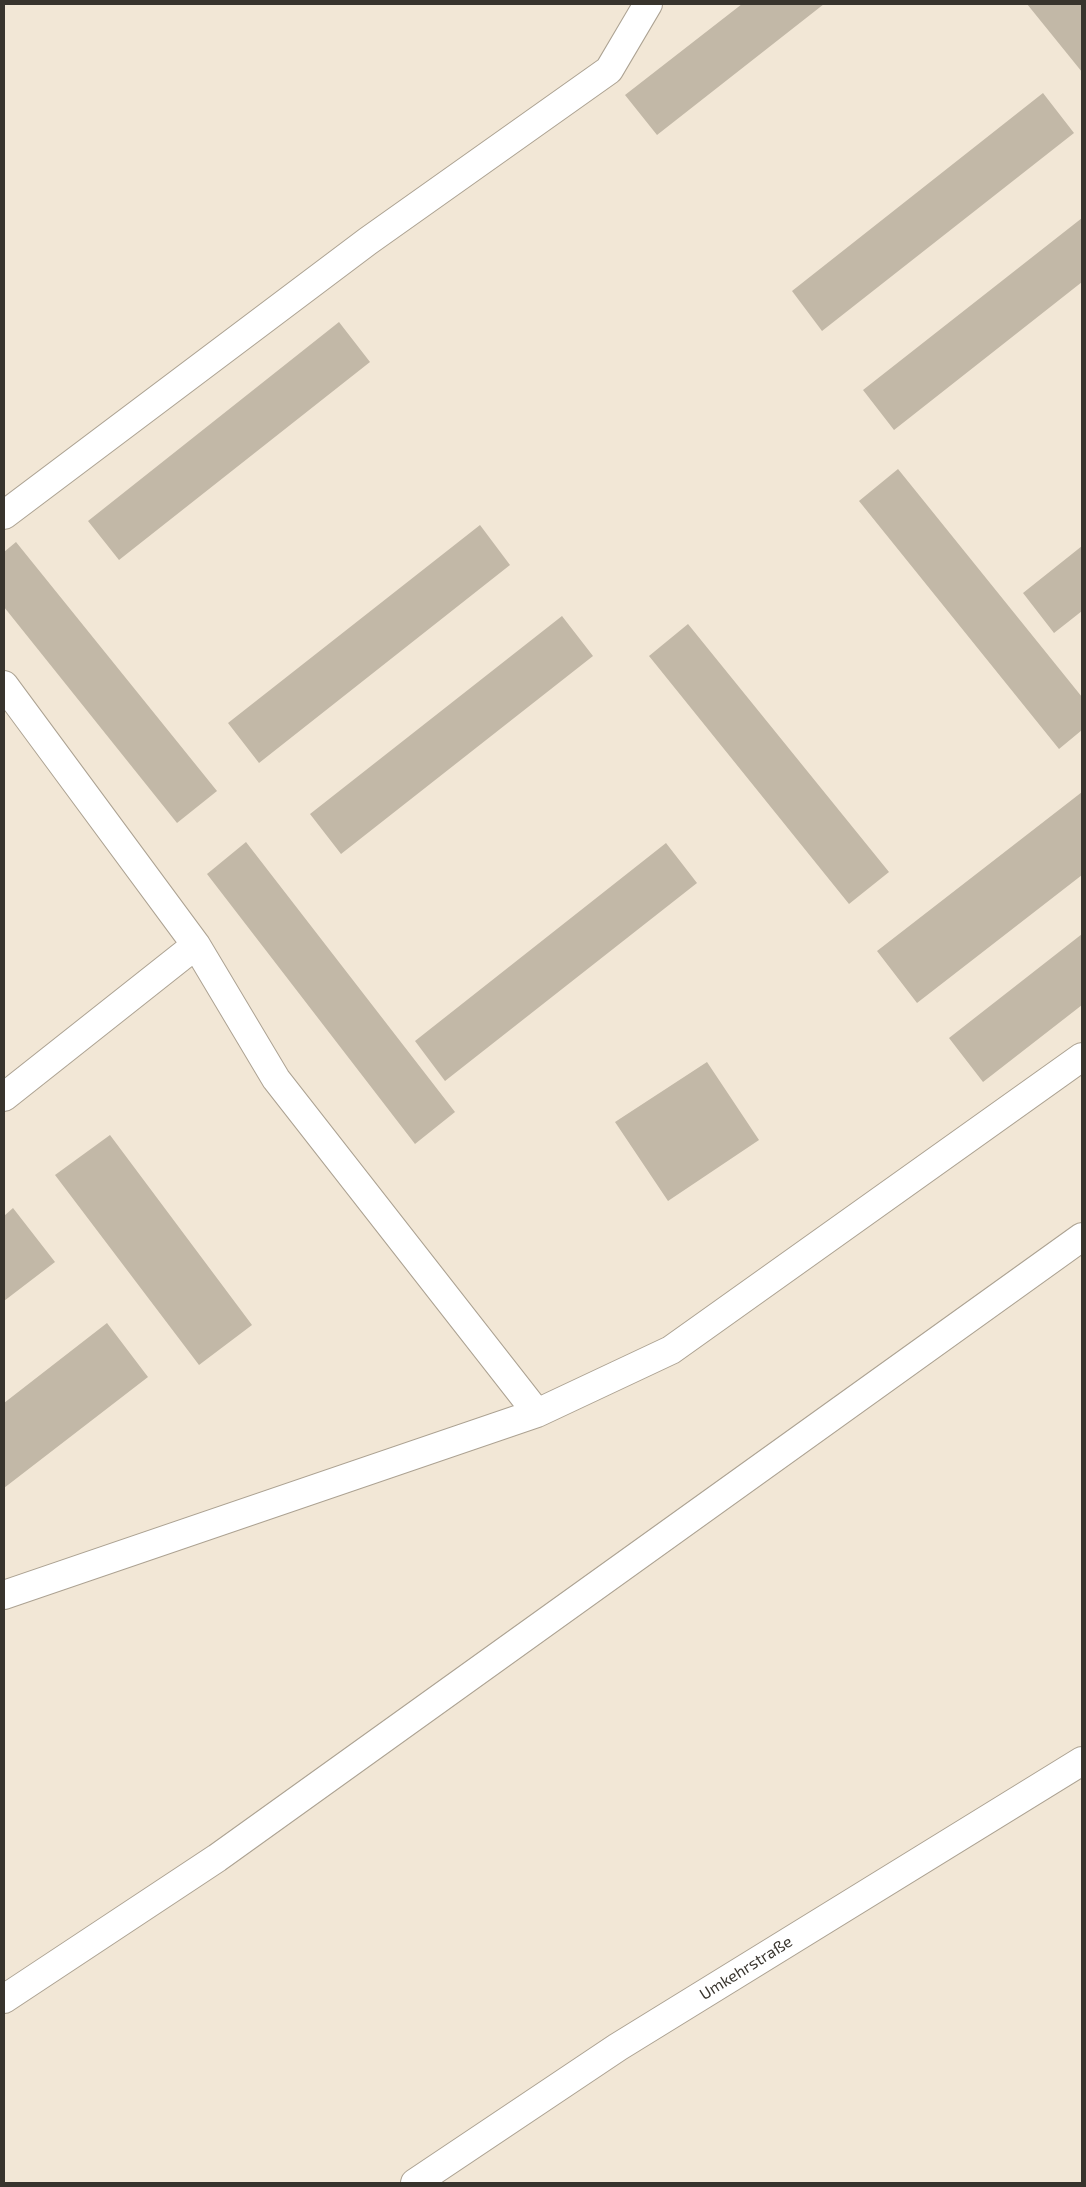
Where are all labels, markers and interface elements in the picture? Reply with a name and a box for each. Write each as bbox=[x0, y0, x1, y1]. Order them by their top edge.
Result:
street label: Umkehrstraße bbox=[696, 1932, 796, 2004]

